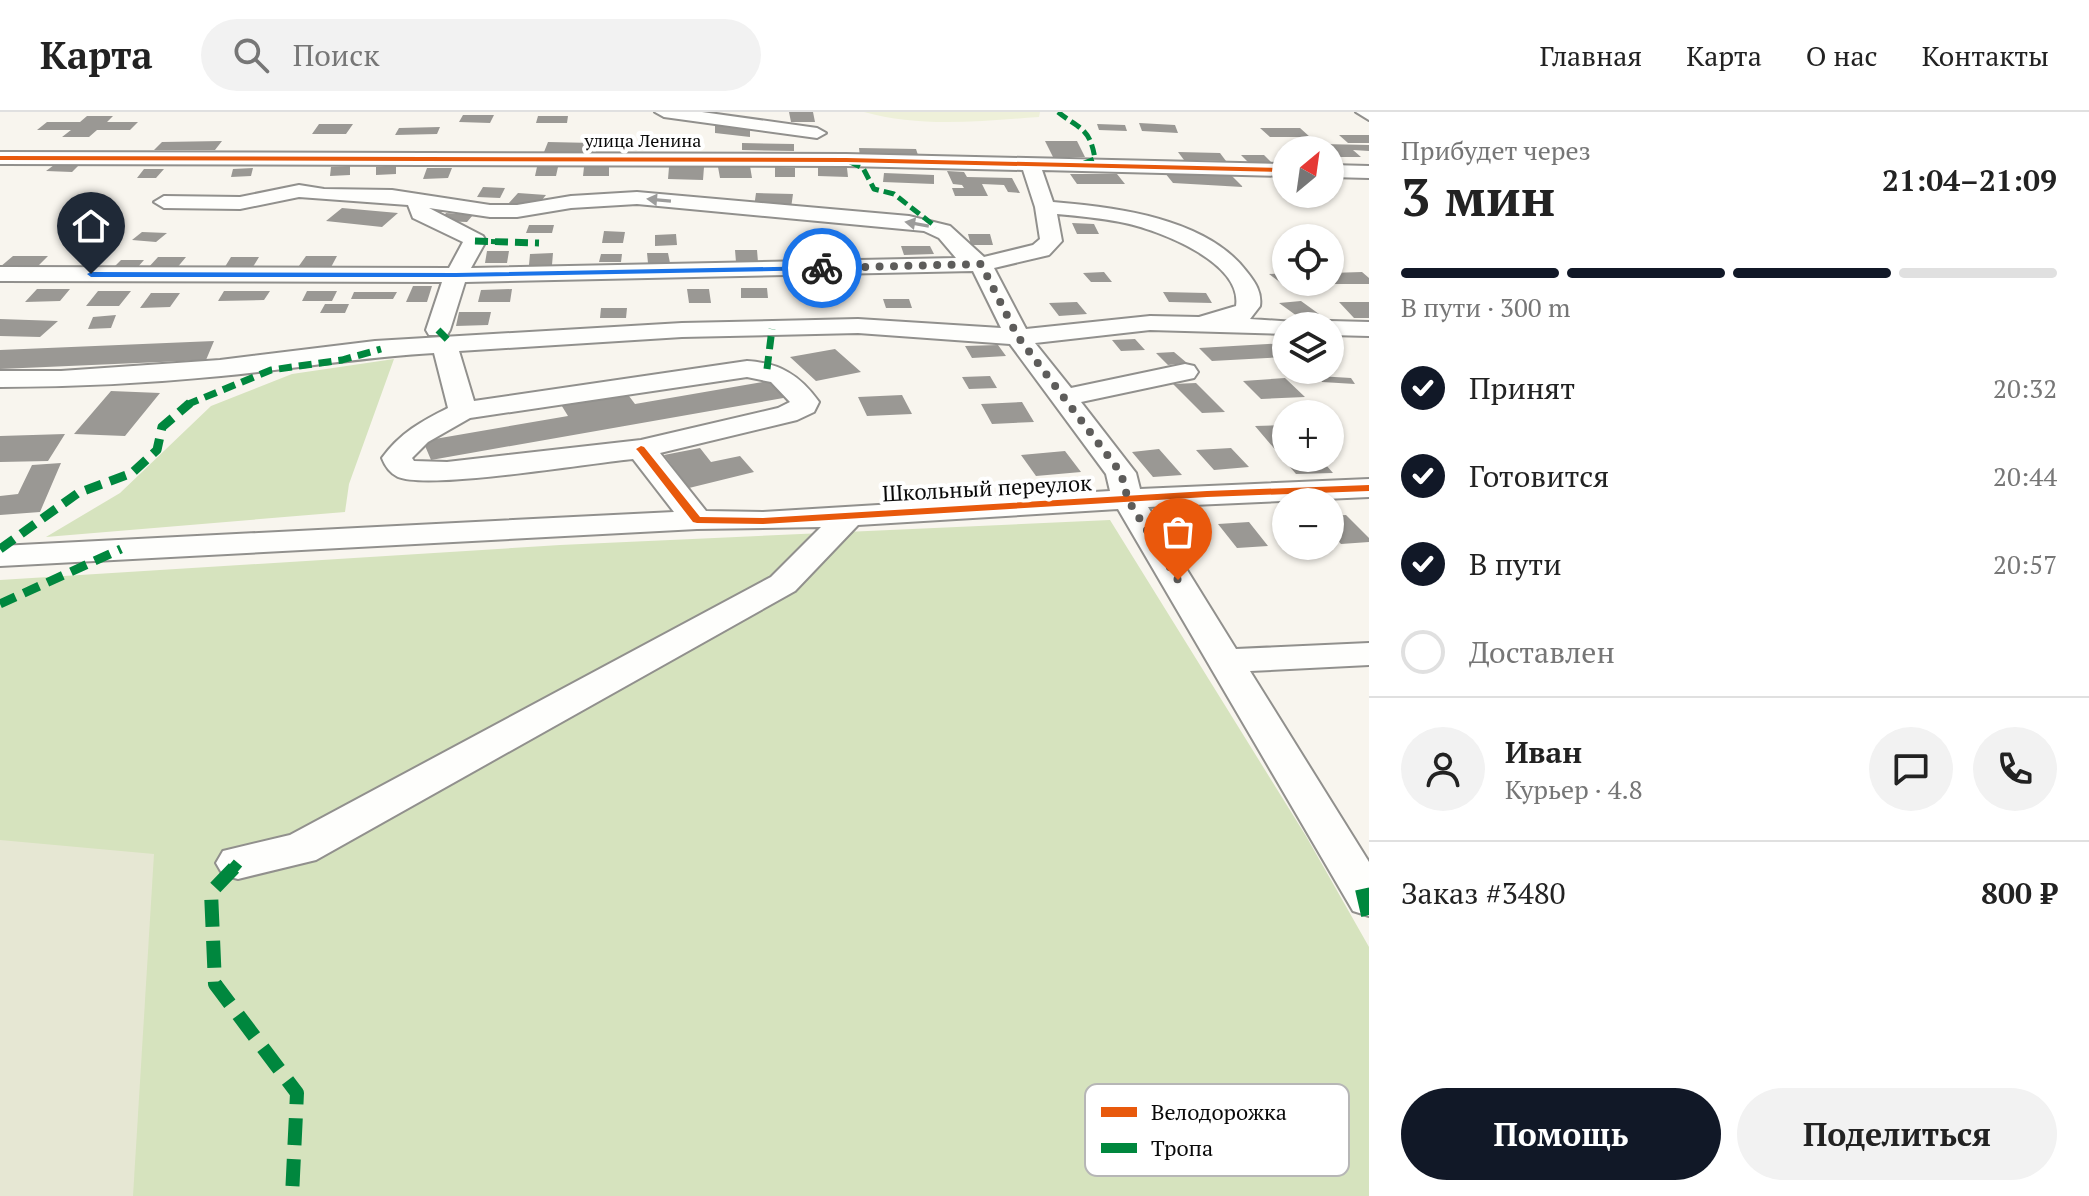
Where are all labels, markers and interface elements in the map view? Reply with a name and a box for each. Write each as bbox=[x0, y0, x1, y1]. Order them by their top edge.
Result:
search box bbox=[201, 19, 761, 91]
text: Карта bbox=[40, 30, 153, 80]
icon: search bbox=[229, 33, 273, 77]
text: Поиск bbox=[293, 35, 379, 75]
text: Главная bbox=[1539, 37, 1642, 74]
text: Карта bbox=[1686, 37, 1762, 74]
text: О нас bbox=[1806, 37, 1878, 74]
text: Контакты bbox=[1922, 37, 2049, 74]
street label: улица Ленина bbox=[584, 128, 701, 152]
text: Прибудет через bbox=[1401, 133, 1591, 167]
north arrow bbox=[1272, 136, 1344, 208]
map controls bbox=[1272, 136, 1344, 560]
text: 21:04–21:09 bbox=[1882, 160, 2057, 200]
text: 3 мин bbox=[1401, 162, 1555, 231]
pin bbox=[57, 192, 125, 274]
one-way arrow bbox=[646, 193, 671, 206]
icon: home bbox=[69, 204, 113, 248]
one-way arrow bbox=[905, 217, 930, 229]
button: locate bbox=[1272, 224, 1344, 296]
courier bbox=[782, 228, 862, 308]
icon: bike bbox=[800, 246, 844, 290]
text: В пути · 300 m bbox=[1401, 290, 1570, 324]
button: layers bbox=[1272, 312, 1344, 384]
icon: check bbox=[1401, 366, 1445, 410]
text: Принят bbox=[1469, 368, 1575, 408]
text: 20:32 bbox=[1993, 371, 2057, 405]
button: + bbox=[1272, 400, 1344, 472]
icon: check bbox=[1401, 454, 1445, 498]
text: Готовится bbox=[1469, 456, 1609, 496]
text: 20:44 bbox=[1993, 459, 2057, 493]
street label: Школьный переулок bbox=[881, 468, 1093, 507]
button: − bbox=[1272, 488, 1344, 560]
pin bbox=[1144, 498, 1212, 580]
icon: bag bbox=[1156, 510, 1200, 554]
icon: check bbox=[1401, 542, 1445, 586]
text: В пути bbox=[1469, 544, 1562, 584]
text: 20:57 bbox=[1993, 547, 2057, 581]
text: Доставлен bbox=[1469, 632, 1615, 672]
button: person bbox=[1401, 727, 1485, 811]
button: chat bbox=[1869, 727, 1953, 811]
button: phone bbox=[1973, 727, 2057, 811]
text: Иван bbox=[1505, 732, 1582, 772]
text: Курьер · 4.8 bbox=[1505, 772, 1643, 806]
text: Заказ #3480 bbox=[1401, 873, 1566, 913]
text: 800 ₽ bbox=[1981, 873, 2057, 913]
legend bbox=[1085, 1084, 1349, 1176]
button: Помощь bbox=[1401, 1088, 1721, 1180]
button: Поделиться bbox=[1737, 1088, 2057, 1180]
text: Велодорожка bbox=[1151, 1097, 1287, 1126]
text: Тропа bbox=[1151, 1133, 1213, 1162]

